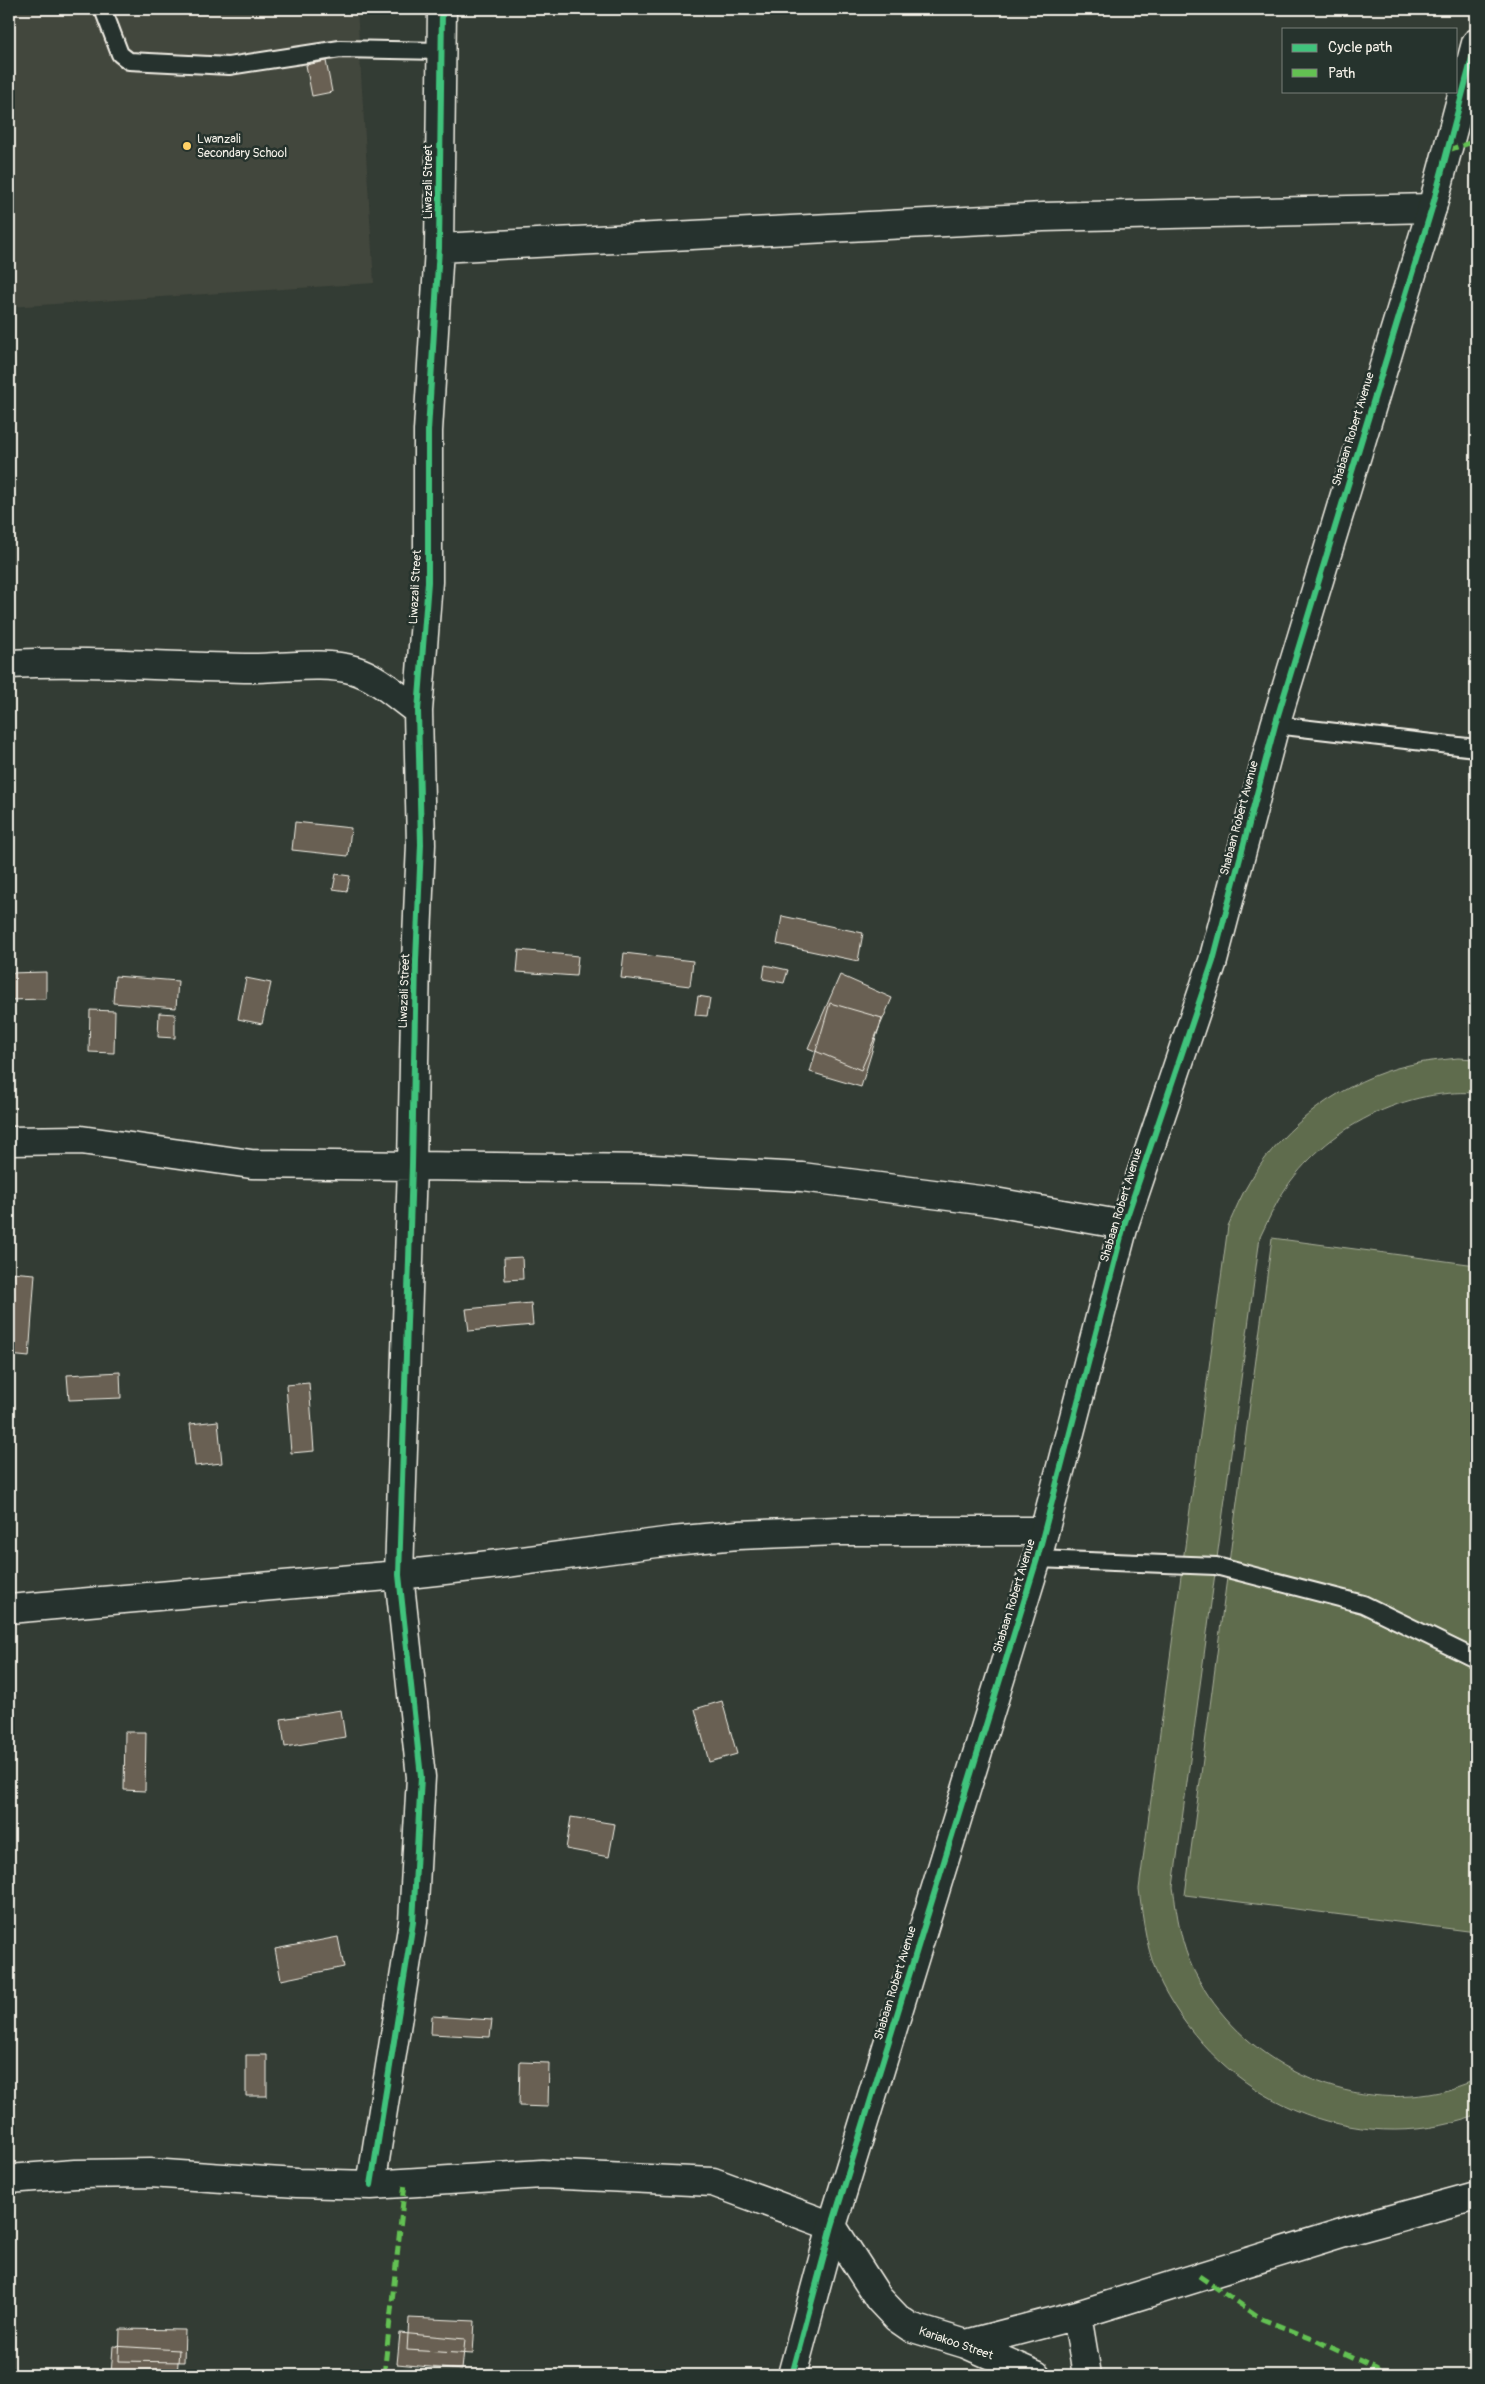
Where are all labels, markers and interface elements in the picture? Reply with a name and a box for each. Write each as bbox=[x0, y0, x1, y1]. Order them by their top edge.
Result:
legend bbox=[1282, 28, 1458, 92]
text: Cycle path bbox=[1328, 38, 1392, 57]
text: Path bbox=[1328, 64, 1355, 83]
place label: Lwanzali Secondary School bbox=[197, 132, 287, 161]
marker: Lwanzali Secondary School bbox=[181, 140, 193, 152]
street label: Liwazali Street bbox=[421, 145, 436, 219]
street label: Shabaan Robert Avenue bbox=[1329, 370, 1378, 488]
street label: Liwazali Street bbox=[406, 549, 425, 625]
street label: Shabaan Robert Avenue bbox=[1217, 759, 1262, 877]
street label: Liwazali Street bbox=[396, 953, 413, 1029]
street label: Shabaan Robert Avenue bbox=[1097, 1146, 1146, 1264]
street label: Shabaan Robert Avenue bbox=[990, 1537, 1039, 1655]
street label: Shabaan Robert Avenue bbox=[871, 1924, 920, 2042]
street label: Kariakoo Street bbox=[917, 2324, 995, 2363]

